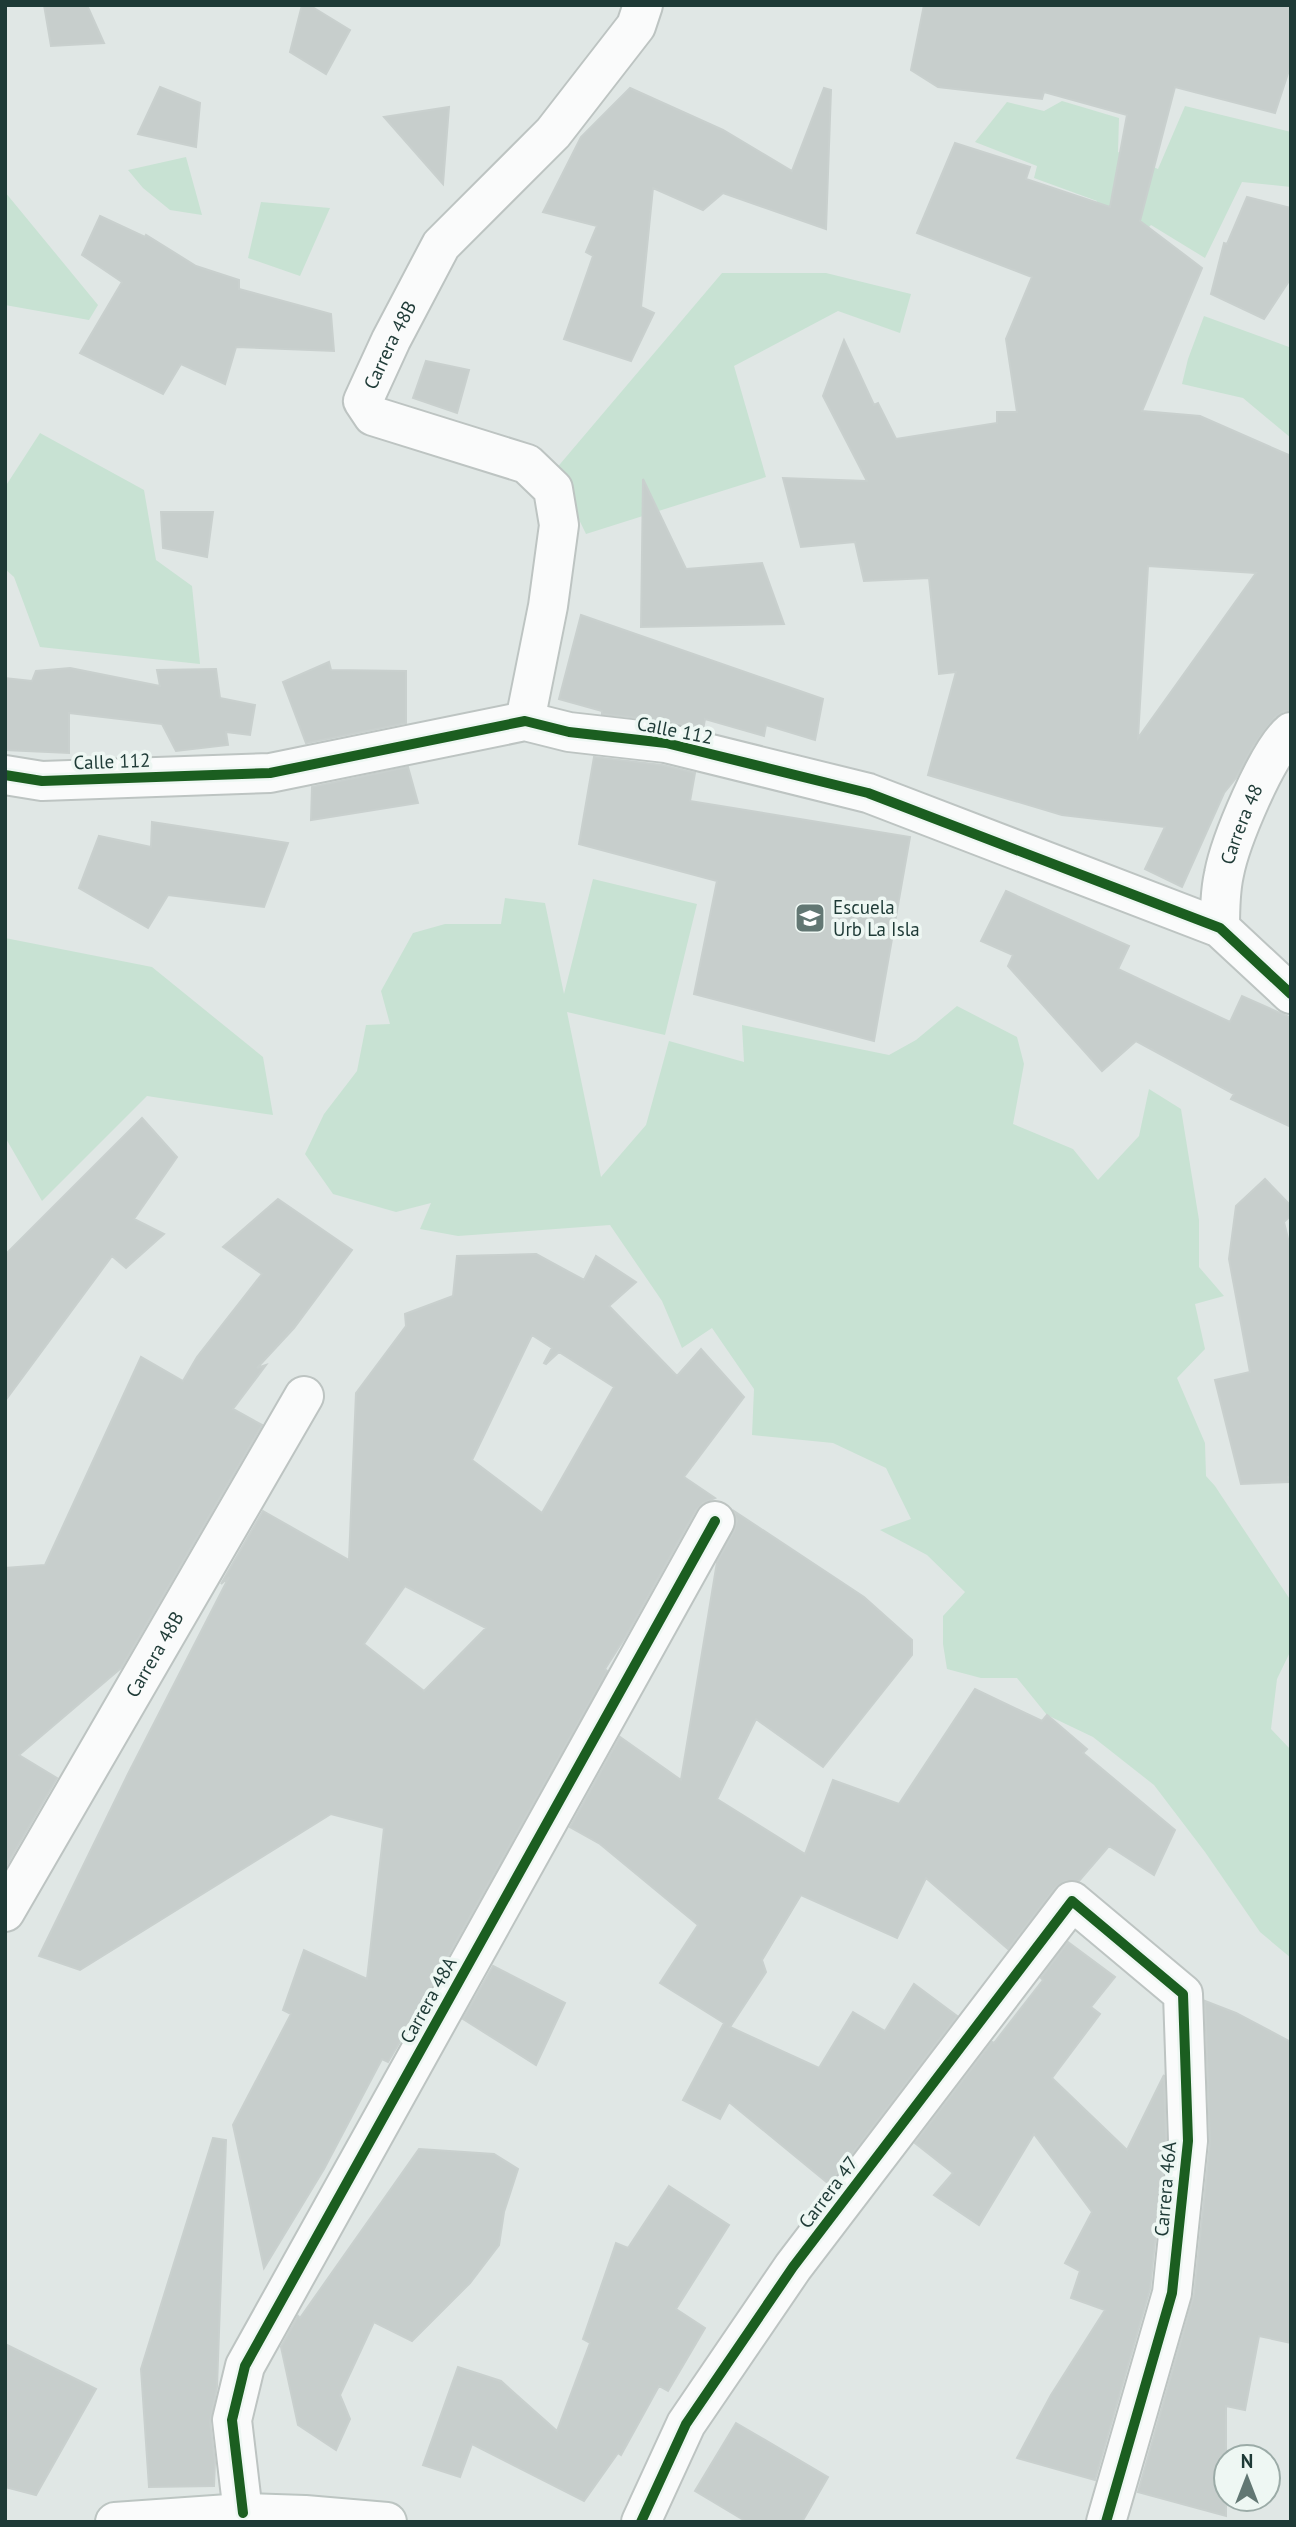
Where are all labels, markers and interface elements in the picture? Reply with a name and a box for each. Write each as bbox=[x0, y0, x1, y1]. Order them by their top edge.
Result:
street label: Carrera 48B bbox=[358, 297, 421, 393]
street label: Calle 112 bbox=[635, 711, 715, 749]
street label: Calle 112 bbox=[73, 748, 151, 774]
street label: Carrera 48 bbox=[1215, 780, 1268, 867]
place label: Escuela Urb La Isla bbox=[833, 895, 920, 941]
school or university icon: Escuela Urb La Isla bbox=[793, 901, 827, 935]
street label: Carrera 48B bbox=[120, 1607, 189, 1701]
street label: Carrera 48A bbox=[394, 1953, 462, 2047]
street label: Carrera 46A bbox=[1149, 2140, 1181, 2238]
street label: Carrera 47 bbox=[793, 2151, 863, 2233]
north arrow bbox=[1212, 2443, 1282, 2513]
text: N bbox=[1241, 2449, 1253, 2473]

